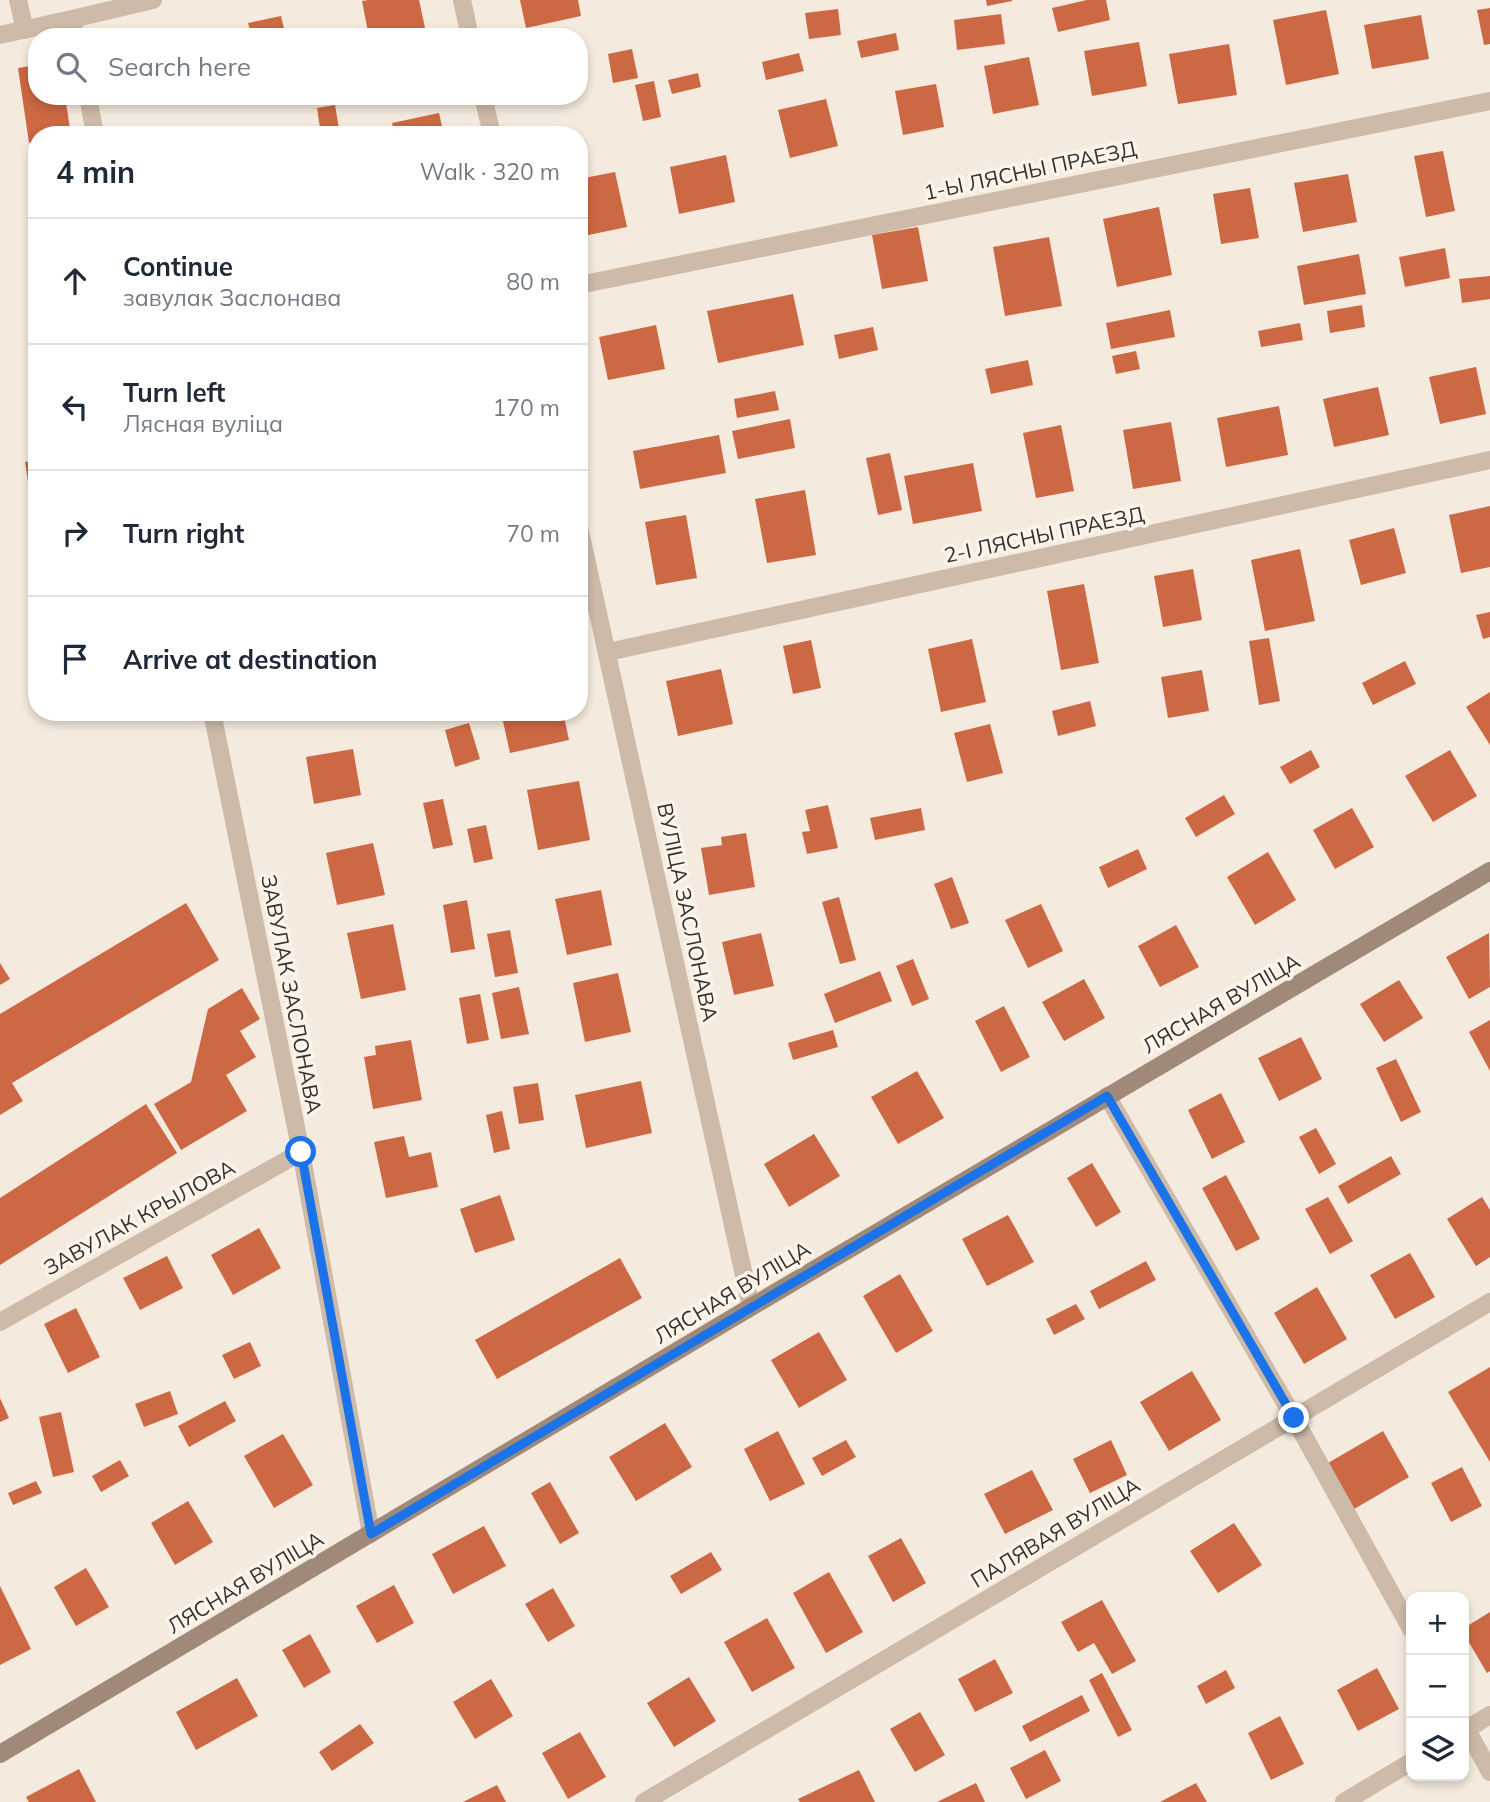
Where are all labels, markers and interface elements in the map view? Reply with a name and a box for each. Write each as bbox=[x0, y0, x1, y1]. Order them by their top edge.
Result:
search box bbox=[28, 28, 588, 105]
icon: search bbox=[52, 48, 90, 86]
text: Search here bbox=[108, 50, 251, 83]
street label: 1-Ы ЛЯСНЫ ПРАЕЗД bbox=[921, 135, 1139, 205]
text: 4 min bbox=[56, 153, 135, 191]
text: Walk · 320 m bbox=[420, 157, 560, 186]
text: Continue bbox=[123, 250, 233, 283]
icon: ahead bbox=[56, 262, 94, 300]
text: 80 m bbox=[506, 267, 560, 296]
text: завулак Заслонава bbox=[123, 283, 341, 312]
text: Turn left bbox=[123, 376, 225, 409]
icon: left bbox=[56, 388, 94, 426]
text: 170 m bbox=[492, 393, 560, 422]
text: Лясная вуліца bbox=[123, 409, 283, 438]
street label: 2-І ЛЯСНЫ ПРАЕЗД bbox=[942, 500, 1147, 568]
icon: right bbox=[56, 514, 94, 552]
text: Turn right bbox=[123, 517, 244, 550]
text: 70 m bbox=[506, 519, 560, 548]
icon: arrive bbox=[56, 640, 94, 678]
text: Arrive at destination bbox=[123, 643, 378, 676]
street label: ВУЛІЦА ЗАСЛОНАВА bbox=[652, 800, 724, 1024]
street label: ЗАВУЛАК ЗАСЛОНАВА bbox=[256, 872, 328, 1116]
street label: ЛЯСНАЯ ВУЛІЦА bbox=[1138, 947, 1305, 1059]
route start bbox=[285, 1136, 316, 1167]
street label: ЗАВУЛАК КРЫЛОВА bbox=[39, 1153, 240, 1280]
street label: ЛЯСНАЯ ВУЛІЦА bbox=[649, 1235, 815, 1349]
route end bbox=[1278, 1402, 1309, 1433]
street label: ПАЛЯВАЯ ВУЛІЦА bbox=[966, 1471, 1145, 1593]
street label: ЛЯСНАЯ ВУЛІЦА bbox=[162, 1525, 328, 1639]
map controls bbox=[1406, 1592, 1469, 1781]
button: + bbox=[1406, 1592, 1469, 1655]
button: − bbox=[1406, 1655, 1469, 1718]
button: layers bbox=[1406, 1718, 1469, 1781]

